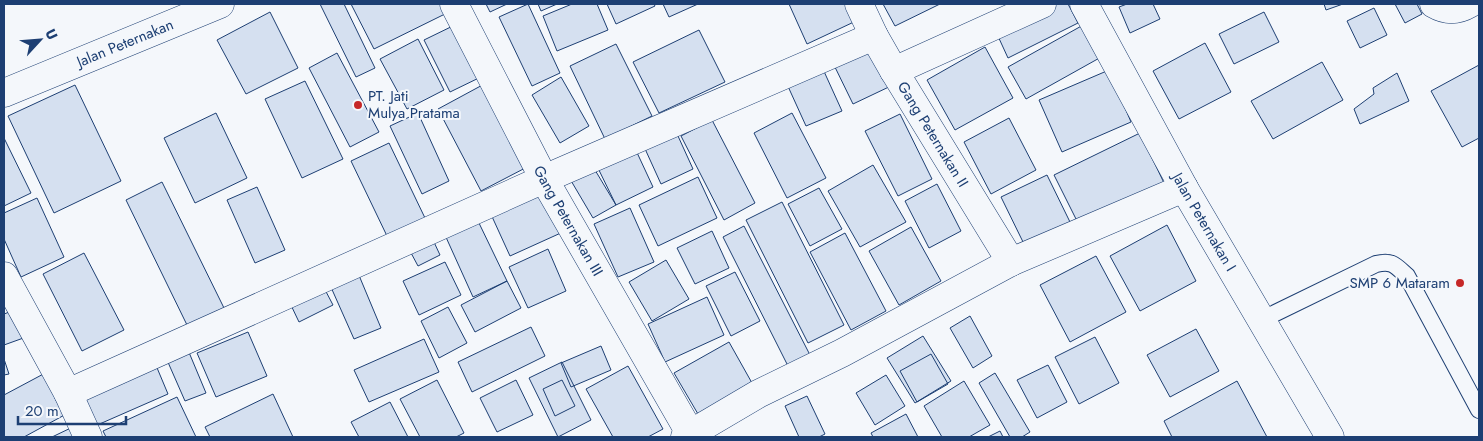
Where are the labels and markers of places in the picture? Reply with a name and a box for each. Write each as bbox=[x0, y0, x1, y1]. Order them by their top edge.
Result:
place label: PT. Jati Mulya Pratama bbox=[368, 85, 460, 124]
marker: PT. Jati Mulya Pratama bbox=[352, 99, 364, 111]
place label: SMP 6 Mataram bbox=[1350, 272, 1450, 294]
marker: SMP 6 Mataram bbox=[1454, 277, 1466, 289]

